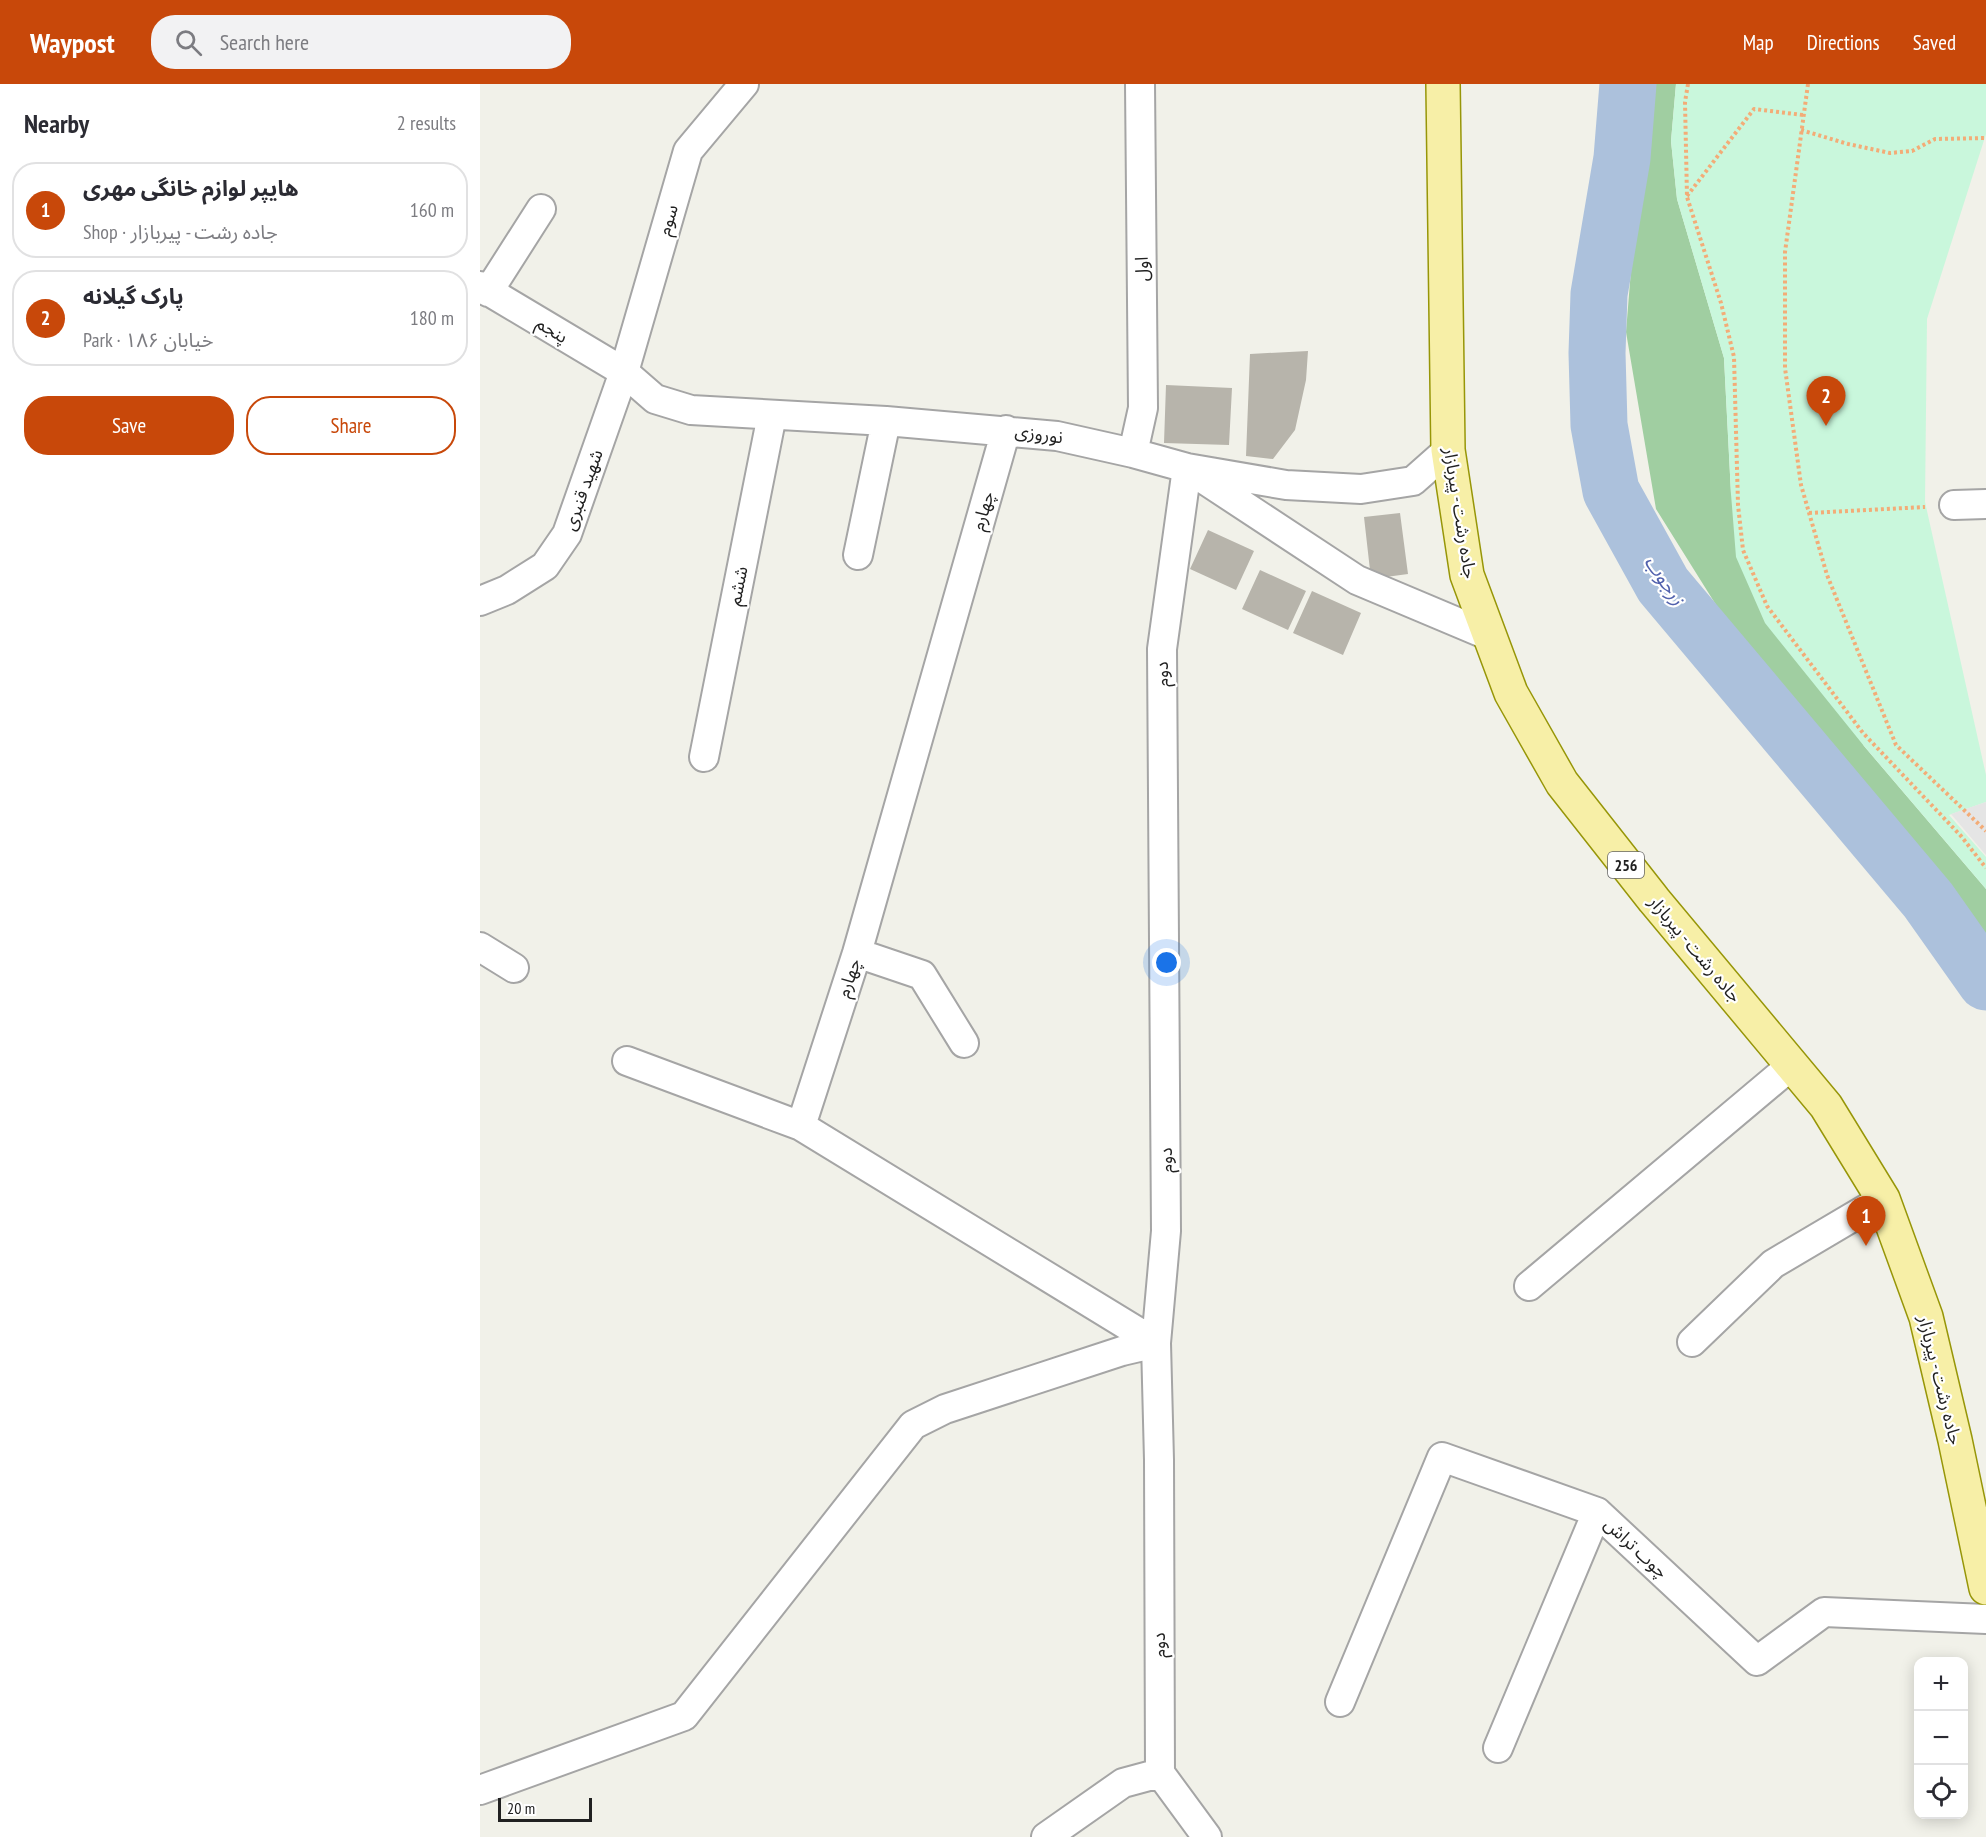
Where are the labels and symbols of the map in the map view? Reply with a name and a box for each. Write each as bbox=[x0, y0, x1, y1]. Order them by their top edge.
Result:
street label: سوم bbox=[652, 202, 686, 239]
street label: اول bbox=[1130, 256, 1153, 282]
street label: پنجم bbox=[531, 311, 572, 350]
pin: 2 bbox=[1806, 376, 1846, 426]
street label: نوروزی bbox=[1014, 419, 1065, 448]
street label: جاده رشت - پیربازار bbox=[1438, 445, 1482, 580]
street label: شهید قنبری bbox=[557, 446, 608, 533]
street label: چهارم bbox=[966, 489, 1002, 534]
water label: زرجوب bbox=[1639, 550, 1692, 611]
street label: ششم bbox=[722, 564, 755, 608]
street label: دوم bbox=[1150, 661, 1176, 687]
road number: 256 bbox=[1608, 852, 1644, 878]
street label: جاده رشت - پیربازار bbox=[1643, 890, 1747, 1007]
your location bbox=[1152, 948, 1181, 977]
street label: چهارم bbox=[831, 955, 868, 1001]
street label: دوم bbox=[1154, 1147, 1180, 1173]
pin: 1 bbox=[1846, 1196, 1886, 1246]
street label: جاده رشت - پیربازار bbox=[1913, 1312, 1968, 1447]
street label: چوب تراش bbox=[1600, 1512, 1673, 1583]
street label: دوم bbox=[1147, 1632, 1173, 1658]
scale bar bbox=[498, 1795, 592, 1822]

